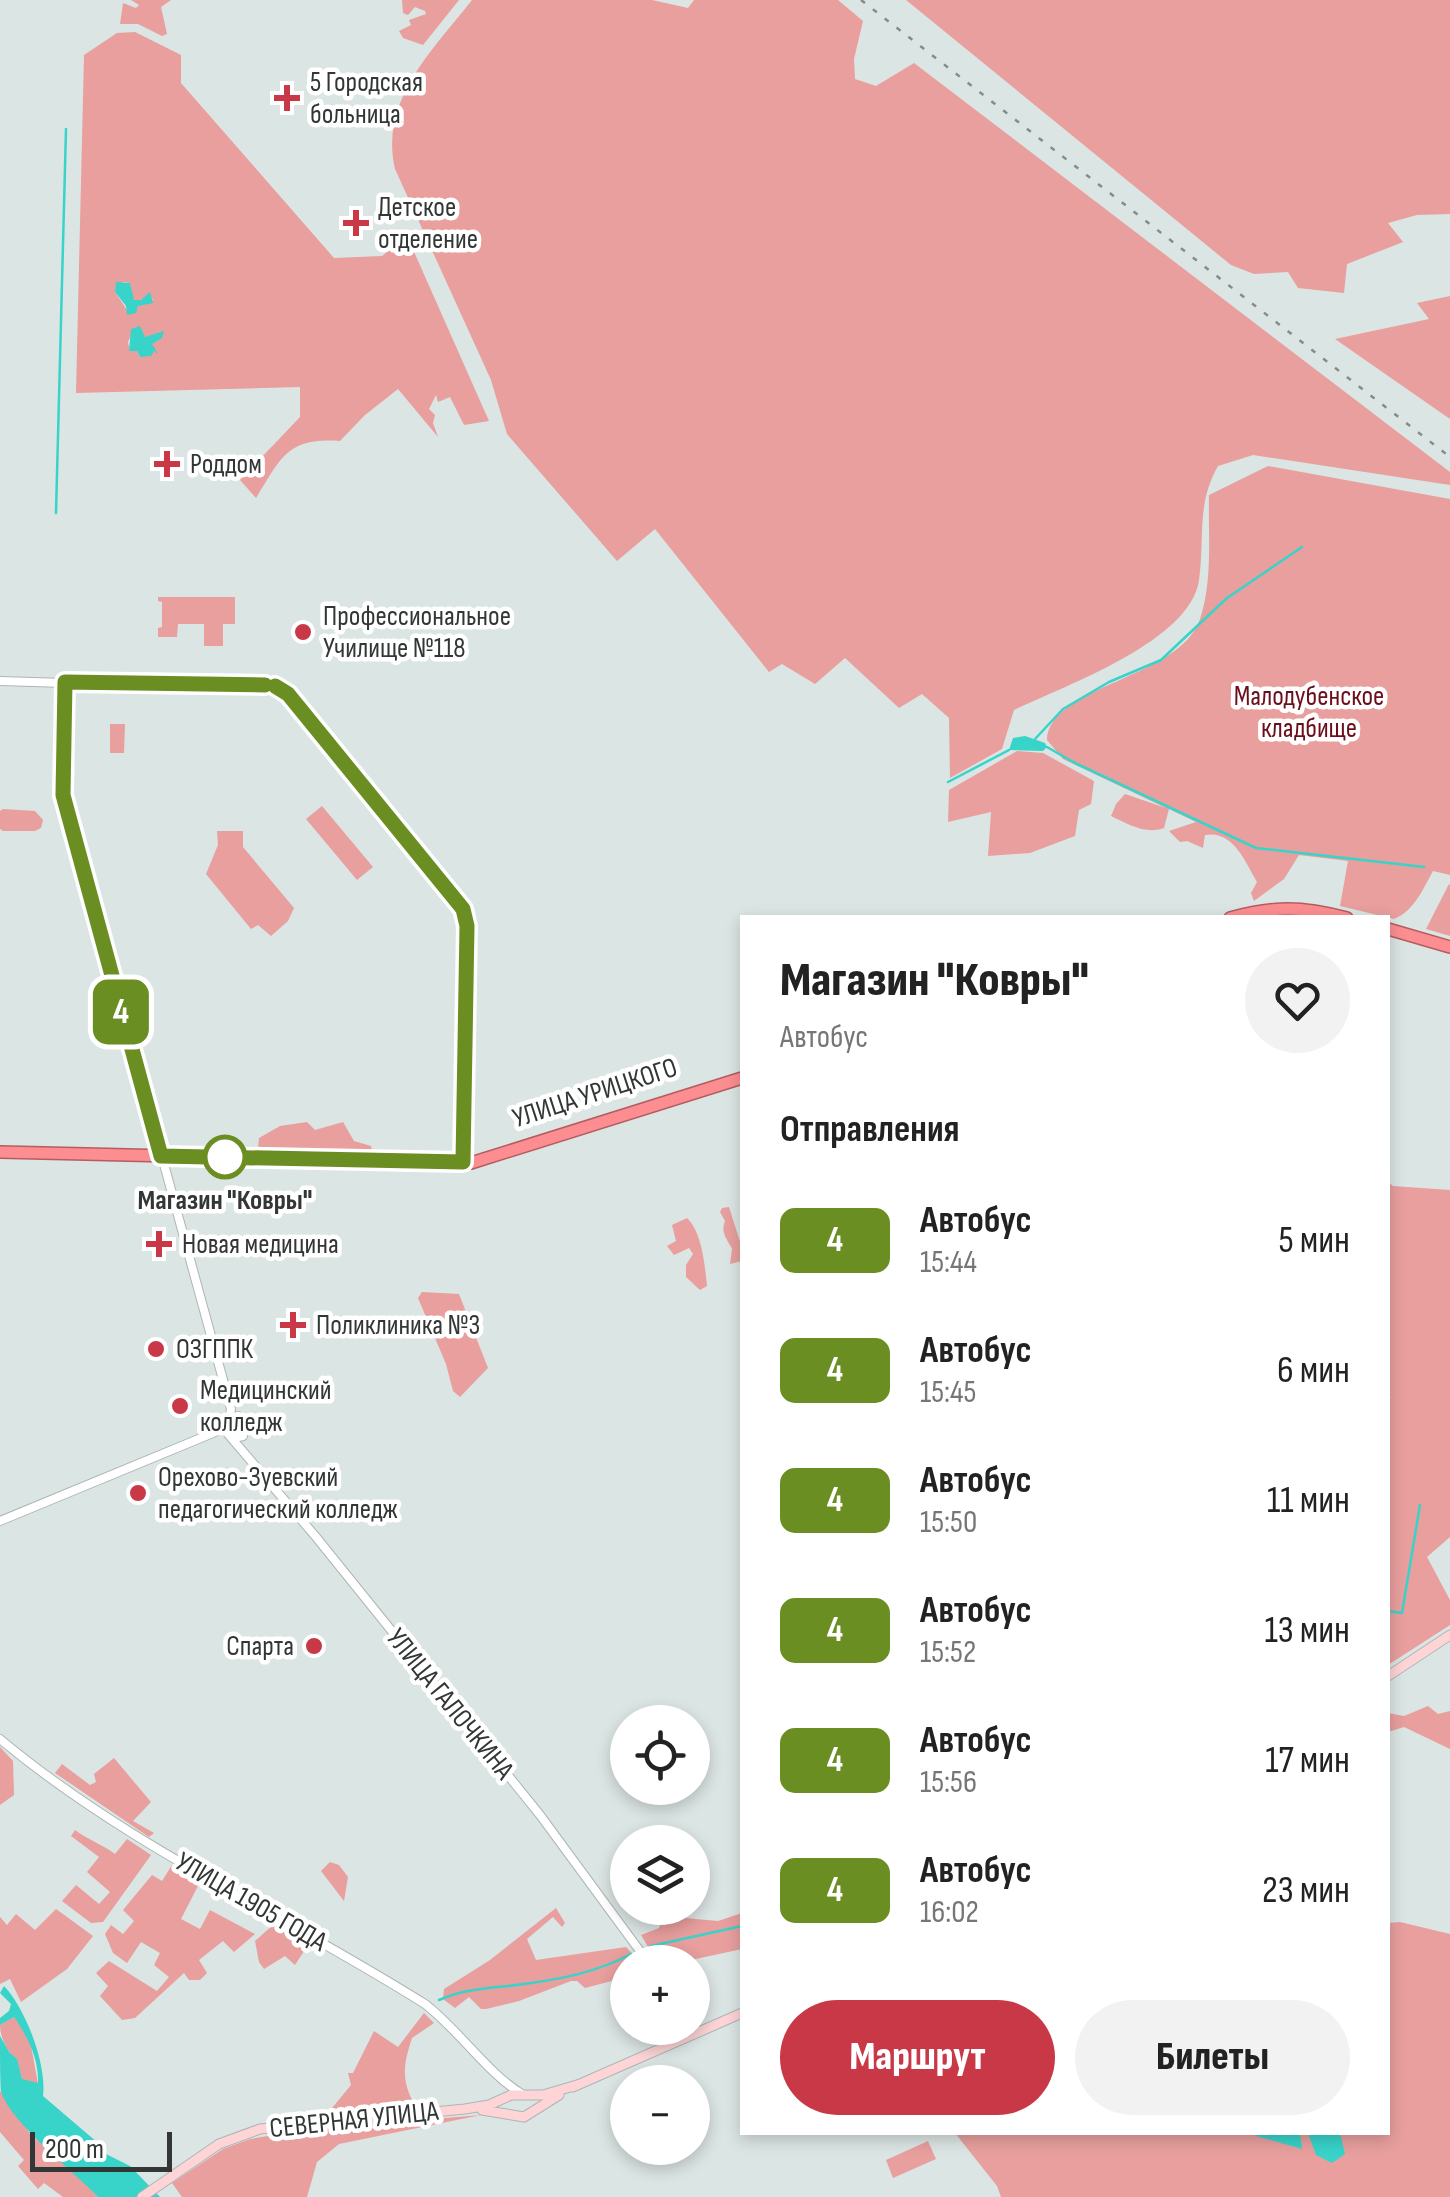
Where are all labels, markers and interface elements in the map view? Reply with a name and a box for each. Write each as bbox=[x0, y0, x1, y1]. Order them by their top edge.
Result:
place label: 5 Городская больница bbox=[310, 66, 423, 131]
marker: 5 Городская больница bbox=[274, 85, 300, 111]
place label: Детское отделение bbox=[378, 191, 478, 256]
marker: Детское отделение bbox=[343, 210, 369, 236]
place label: Роддом bbox=[190, 448, 262, 481]
marker: Роддом bbox=[154, 451, 180, 477]
place label: Профессиональное Училище №118 bbox=[323, 600, 511, 665]
marker: Профессиональное Училище №118 bbox=[292, 621, 314, 643]
park label: Малодубенское кладбище bbox=[1234, 680, 1384, 745]
button: heart bbox=[1245, 948, 1350, 1053]
text: Магазин "Ковры" bbox=[780, 952, 1089, 1009]
line badge: 4 bbox=[88, 980, 154, 1044]
text: 4 bbox=[113, 991, 129, 1034]
text: Автобус bbox=[780, 1018, 868, 1057]
street label: УЛИЦА УРИЦКОГО bbox=[509, 1051, 681, 1135]
text: Отправления bbox=[780, 1107, 960, 1152]
marker: Магазин "Ковры" bbox=[204, 1136, 246, 1178]
place label: Магазин "Ковры" bbox=[138, 1184, 312, 1217]
text: Автобус bbox=[920, 1198, 1031, 1243]
text: 5 мин bbox=[1278, 1218, 1350, 1263]
text: 4 bbox=[827, 1219, 843, 1262]
place label: Новая медицина bbox=[182, 1228, 339, 1261]
marker: Новая медицина bbox=[146, 1231, 172, 1257]
text: 15:44 bbox=[920, 1243, 977, 1282]
place label: Поликлиника №3 bbox=[316, 1309, 480, 1342]
marker: Поликлиника №3 bbox=[280, 1312, 306, 1338]
text: Автобус bbox=[920, 1328, 1031, 1373]
place label: ОЗГППК bbox=[176, 1333, 254, 1366]
marker: ОЗГППК bbox=[145, 1338, 167, 1360]
text: 6 мин bbox=[1277, 1348, 1350, 1393]
text: 4 bbox=[827, 1349, 843, 1392]
text: 15:45 bbox=[920, 1373, 976, 1412]
place label: Медицинский колледж bbox=[200, 1374, 331, 1439]
marker: Медицинский колледж bbox=[169, 1395, 191, 1417]
text: Автобус bbox=[920, 1458, 1031, 1503]
place label: Орехово-Зуевский педагогический колледж bbox=[158, 1461, 398, 1526]
text: 11 мин bbox=[1267, 1478, 1350, 1523]
text: 4 bbox=[827, 1479, 843, 1522]
marker: Орехово-Зуевский педагогический колледж bbox=[127, 1482, 149, 1504]
text: 15:50 bbox=[920, 1503, 977, 1542]
text: Автобус bbox=[920, 1588, 1031, 1633]
text: 13 мин bbox=[1264, 1608, 1350, 1653]
text: 4 bbox=[827, 1609, 843, 1652]
street label: УЛИЦА ГАЛОЧКИНА bbox=[379, 1622, 521, 1787]
place label: Спарта bbox=[226, 1630, 294, 1663]
text: 15:52 bbox=[920, 1633, 976, 1672]
marker: Спарта bbox=[303, 1635, 325, 1657]
map controls bbox=[610, 1705, 710, 2165]
button: locate bbox=[610, 1705, 710, 1805]
text: Автобус bbox=[920, 1718, 1031, 1763]
text: 17 мин bbox=[1265, 1738, 1350, 1783]
text: 4 bbox=[827, 1739, 843, 1782]
text: 15:56 bbox=[920, 1763, 977, 1802]
button: layers bbox=[610, 1825, 710, 1925]
street label: УЛИЦА 1905 ГОДА bbox=[169, 1845, 333, 1959]
text: Автобус bbox=[920, 1848, 1031, 1893]
text: 23 мин bbox=[1262, 1868, 1350, 1913]
text: 4 bbox=[827, 1869, 843, 1912]
text: 16:02 bbox=[920, 1893, 979, 1932]
button: + bbox=[610, 1945, 710, 2045]
button: Маршрут bbox=[780, 2000, 1055, 2115]
button: Билеты bbox=[1075, 2000, 1350, 2115]
button: − bbox=[610, 2065, 710, 2165]
street label: СЕВЕРНАЯ УЛИЦА bbox=[268, 2095, 441, 2145]
scale bar bbox=[30, 2127, 172, 2172]
text: 200 m bbox=[45, 2133, 104, 2166]

